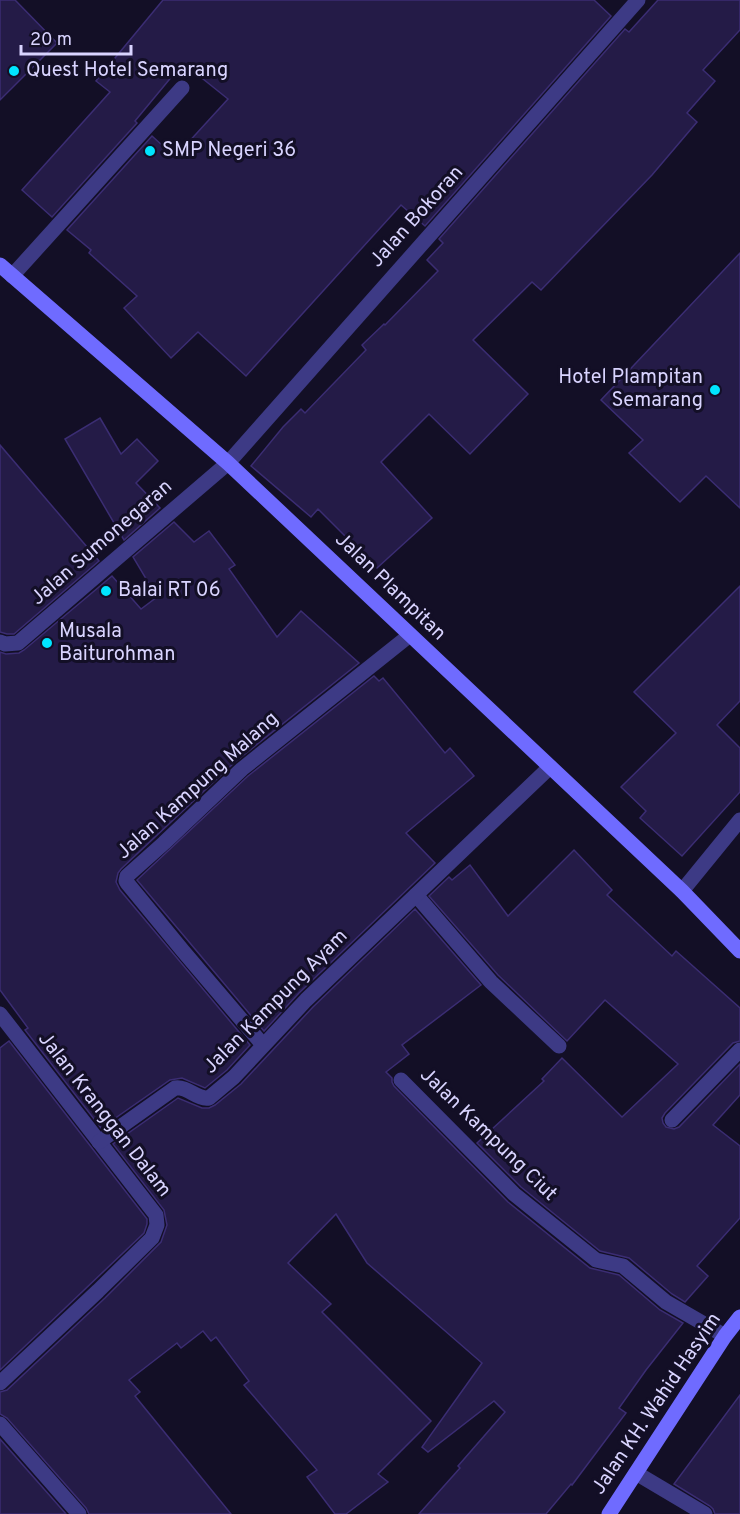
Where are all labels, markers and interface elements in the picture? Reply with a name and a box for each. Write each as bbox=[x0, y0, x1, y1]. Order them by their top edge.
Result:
scale bar bbox=[21, 18, 130, 56]
text: 20 m bbox=[30, 29, 72, 52]
place label: Quest Hotel Semarang bbox=[26, 58, 228, 84]
marker: Quest Hotel Semarang bbox=[7, 64, 21, 78]
place label: SMP Negeri 36 bbox=[162, 138, 296, 164]
marker: SMP Negeri 36 bbox=[143, 144, 157, 158]
street label: Jalan Bokoran bbox=[364, 161, 470, 273]
place label: Hotel Plampitan Semarang bbox=[558, 365, 703, 414]
marker: Hotel Plampitan Semarang bbox=[708, 383, 722, 397]
street label: Jalan Sumonegaran bbox=[26, 474, 178, 612]
street label: Jalan Plampitan bbox=[329, 527, 451, 647]
place label: Balai RT 06 bbox=[118, 578, 221, 604]
marker: Balai RT 06 bbox=[99, 584, 113, 598]
place label: Musala Baiturohman bbox=[59, 619, 175, 668]
marker: Musala Baiturohman bbox=[40, 636, 54, 650]
street label: Jalan Kampung Malang bbox=[112, 706, 284, 866]
street label: Jalan Kampung Ayam bbox=[198, 924, 354, 1080]
street label: Jalan Kranggan Dalam bbox=[31, 1027, 177, 1203]
street label: Jalan Kampung Ciut bbox=[414, 1063, 562, 1207]
street label: Jalan KH. Wahid Hasyim bbox=[586, 1308, 728, 1500]

